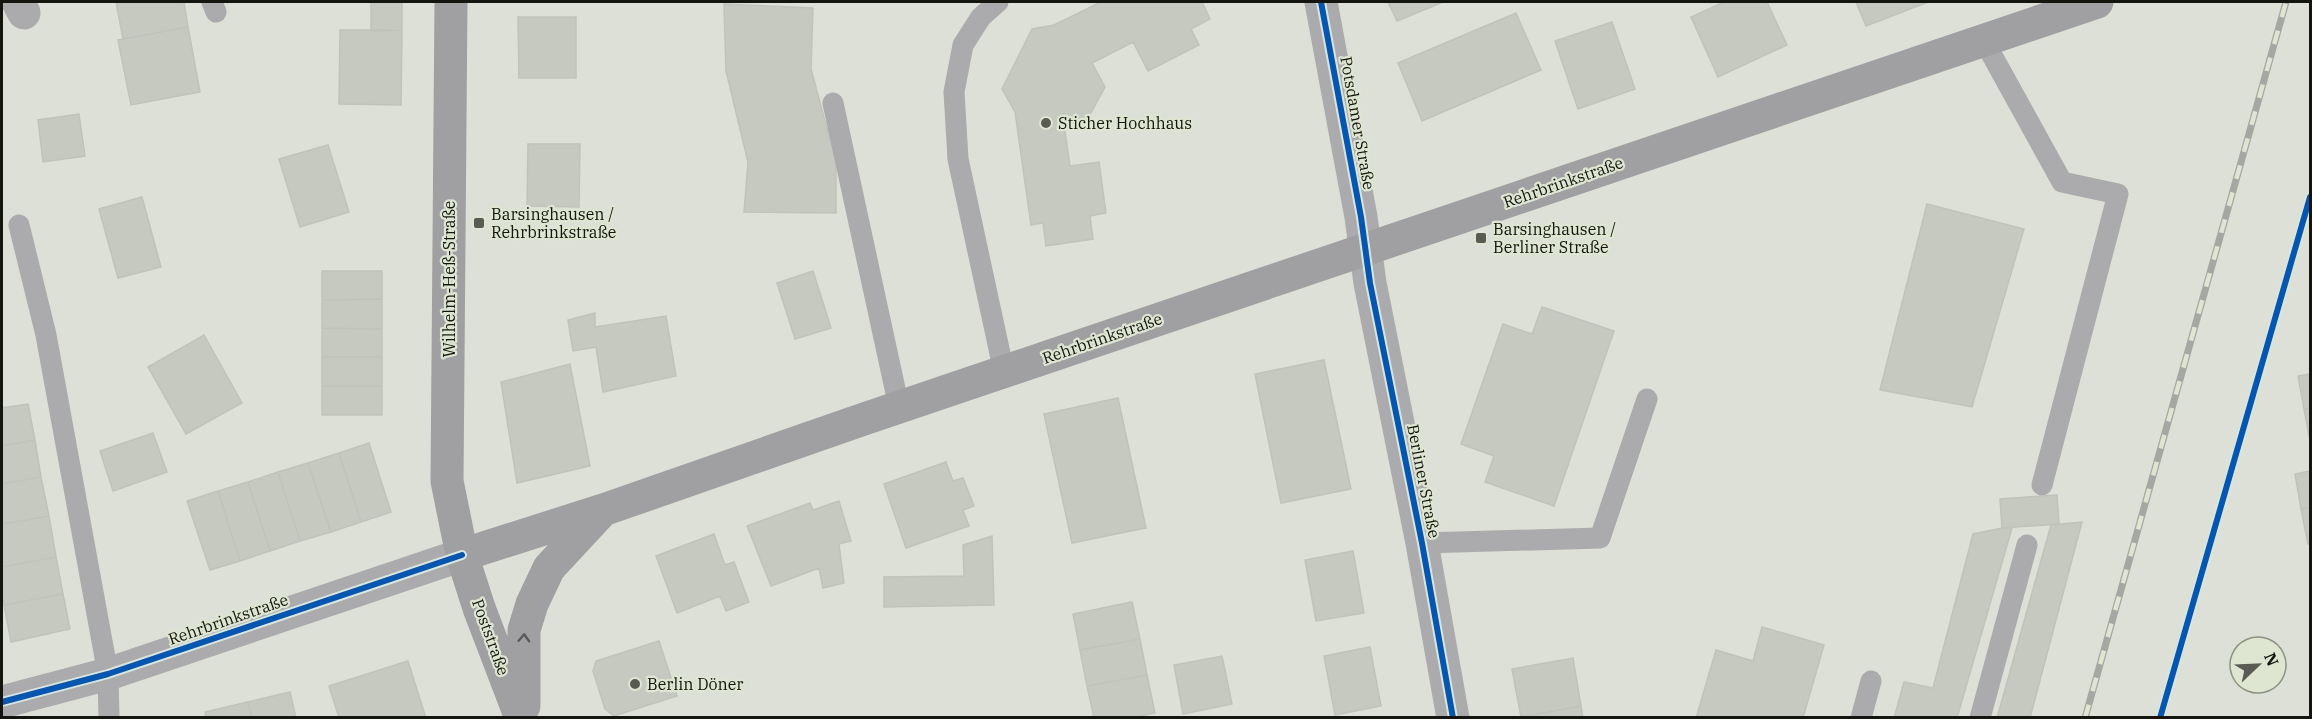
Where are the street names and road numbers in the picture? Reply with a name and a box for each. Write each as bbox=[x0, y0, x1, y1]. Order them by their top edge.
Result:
street label: Potsdamer Straße bbox=[1336, 55, 1380, 191]
street label: Rehrbrinkstraße bbox=[1500, 152, 1626, 212]
street label: Wilhelm-Heß-Straße bbox=[439, 201, 459, 357]
street label: Rehrbrinkstraße bbox=[1039, 308, 1165, 368]
street label: Berliner Straße bbox=[1403, 422, 1445, 540]
street label: Rehrbrinkstraße bbox=[165, 589, 291, 649]
street label: Poststraße bbox=[468, 596, 514, 678]

